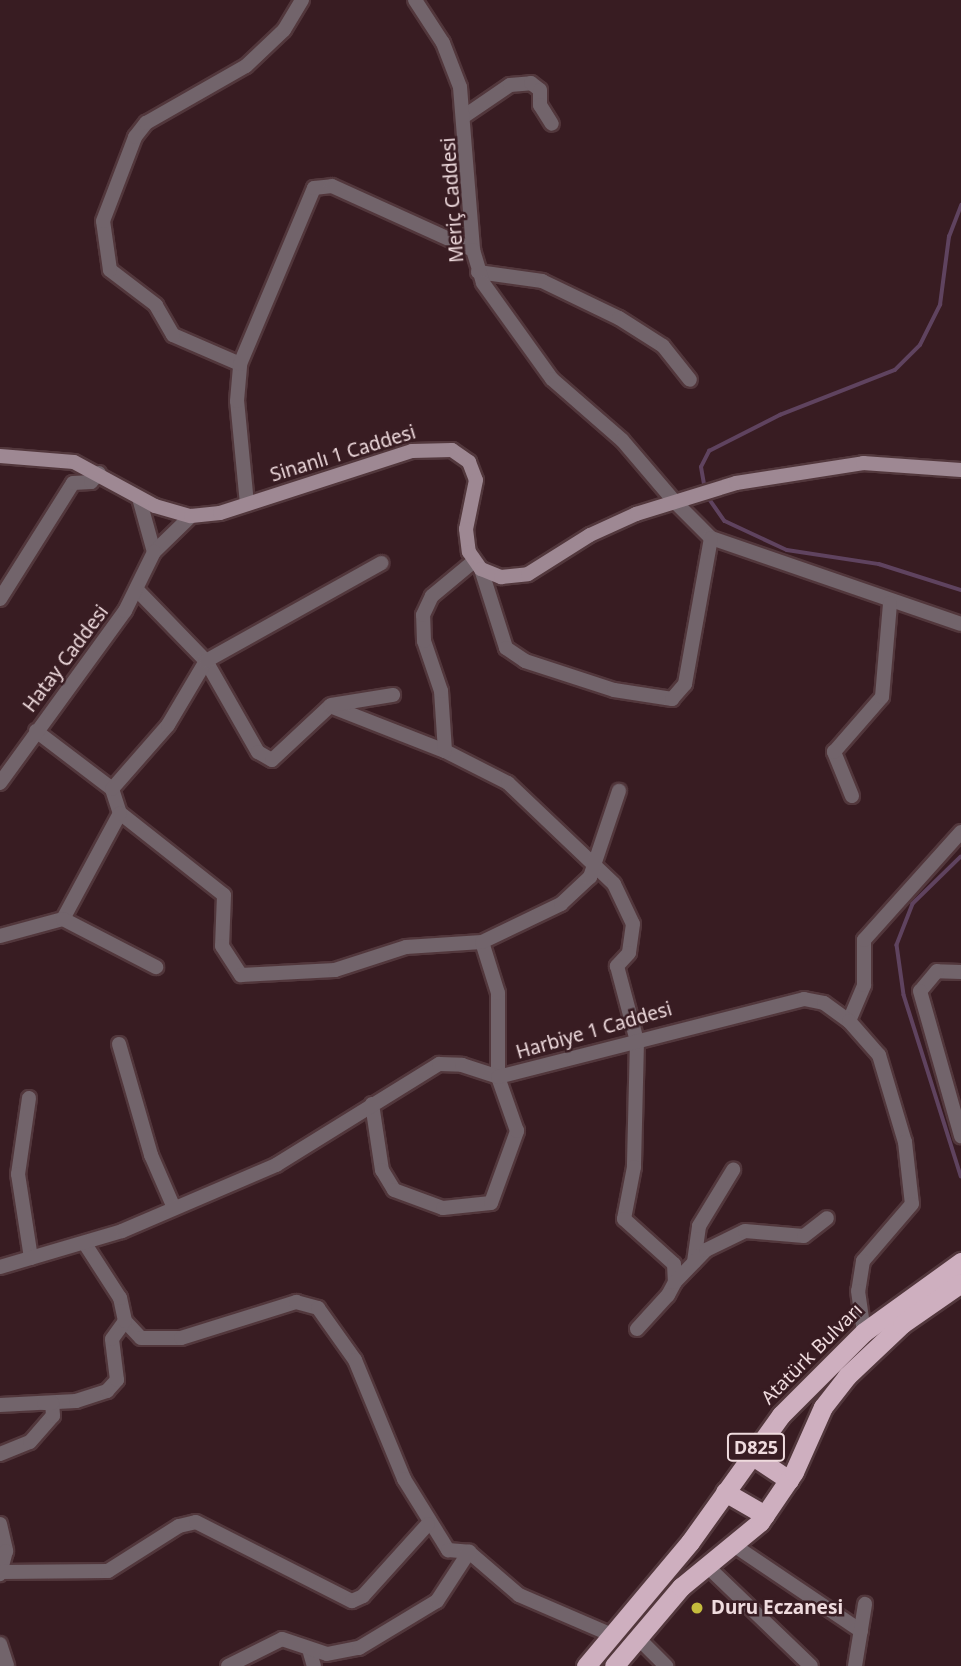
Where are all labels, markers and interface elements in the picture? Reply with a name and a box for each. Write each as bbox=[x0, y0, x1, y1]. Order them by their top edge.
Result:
street label: Meriç Caddesi bbox=[437, 137, 469, 263]
street label: Sinanlı 1 Caddesi bbox=[268, 421, 418, 487]
street label: Hatay Caddesi bbox=[18, 601, 114, 717]
street label: Harbiye 1 Caddesi bbox=[513, 998, 675, 1064]
street label: Atatürk Bulvarı bbox=[757, 1299, 867, 1409]
road number: D825 bbox=[726, 1432, 786, 1462]
place label: Duru Eczanesi bbox=[711, 1597, 843, 1619]
marker: Duru Eczanesi bbox=[689, 1600, 705, 1616]

